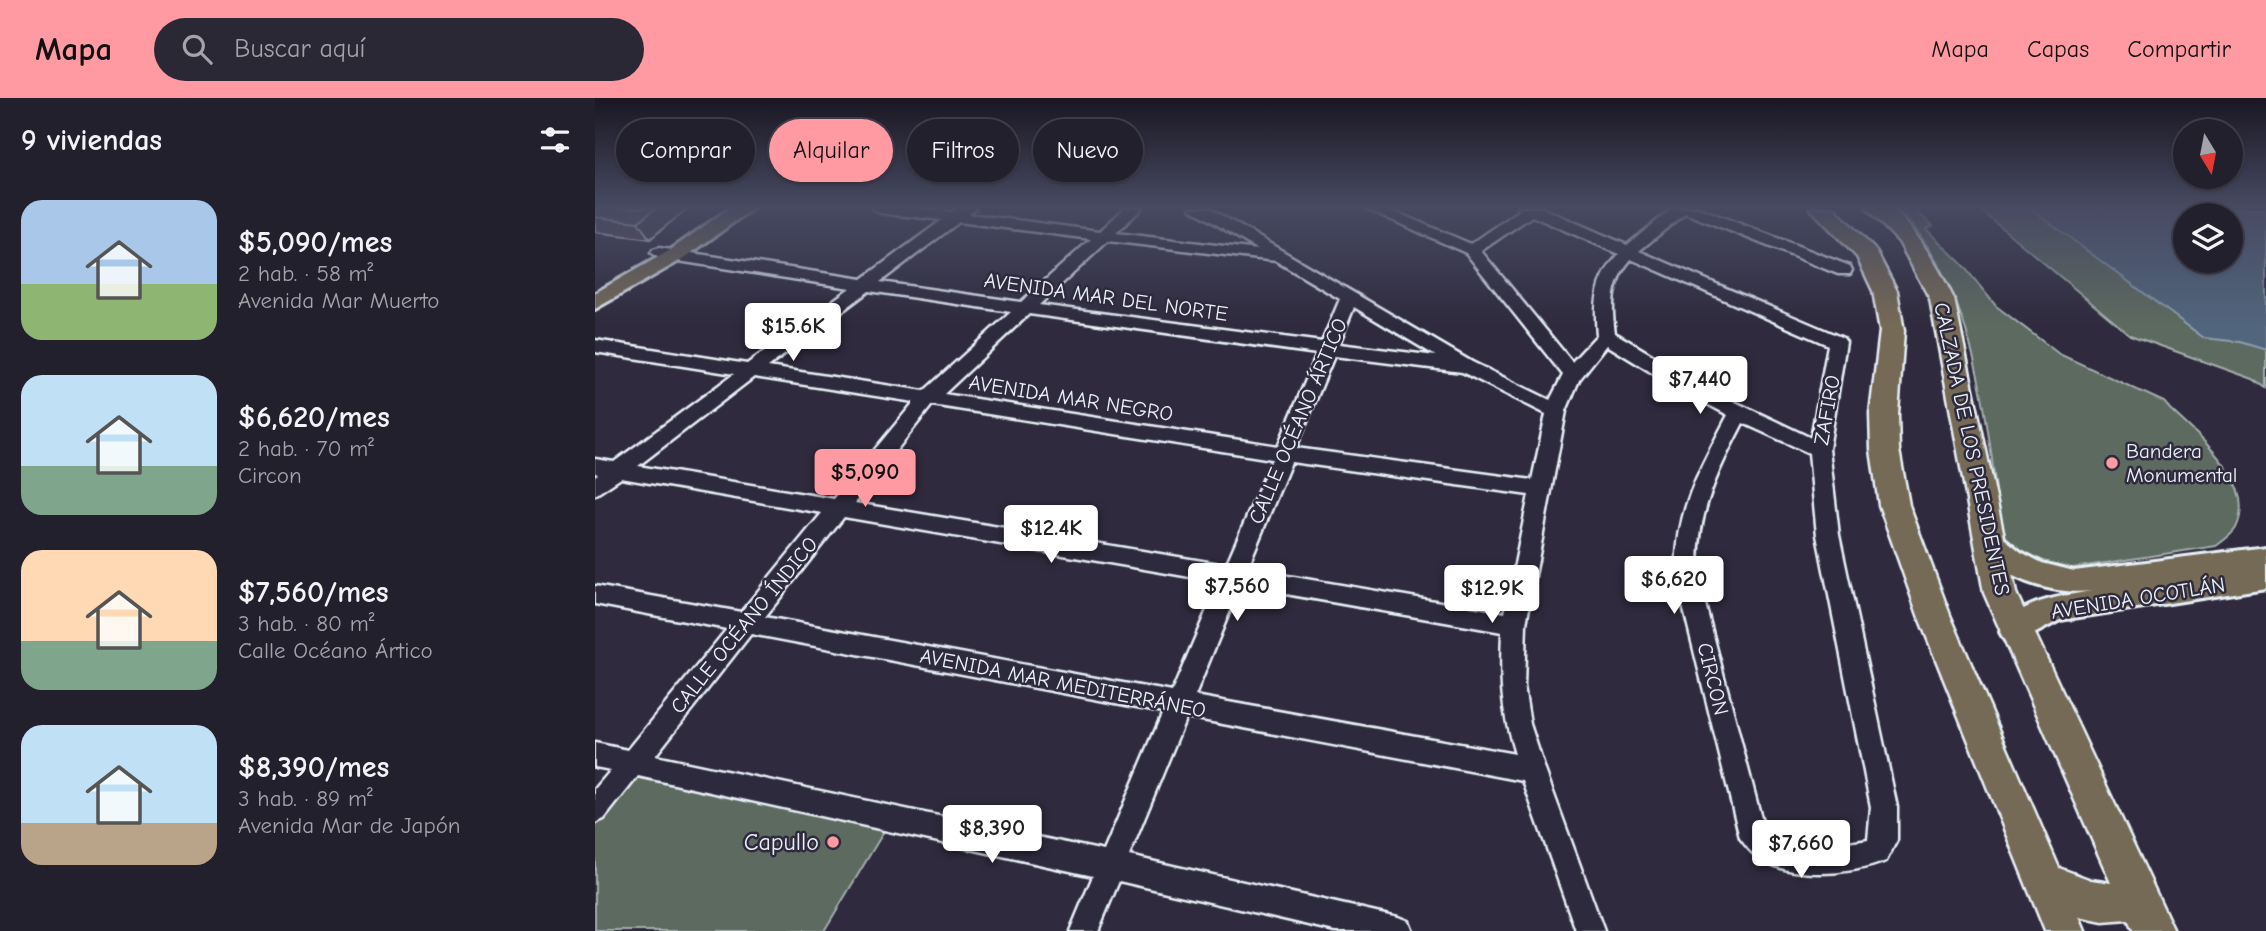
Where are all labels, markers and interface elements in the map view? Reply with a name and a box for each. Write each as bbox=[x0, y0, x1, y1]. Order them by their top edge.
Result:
search box bbox=[154, 18, 644, 81]
text: Mapa bbox=[35, 30, 112, 68]
icon: search bbox=[178, 30, 216, 68]
text: Buscar aquí bbox=[234, 34, 365, 64]
text: Mapa bbox=[1931, 35, 1989, 63]
text: Capas bbox=[2027, 35, 2089, 63]
text: Compartir bbox=[2127, 35, 2231, 63]
chip: Comprar bbox=[616, 119, 755, 182]
chip: Alquilar bbox=[769, 119, 893, 182]
chip: Filtros bbox=[907, 119, 1019, 182]
chip: Nuevo bbox=[1033, 119, 1143, 182]
north arrow bbox=[2173, 119, 2243, 189]
map controls bbox=[2173, 119, 2243, 273]
icon: filters bbox=[536, 121, 574, 159]
text: 9 viviendas bbox=[21, 123, 162, 158]
button: layers bbox=[2173, 203, 2243, 273]
text: $5,090/mes bbox=[238, 225, 392, 260]
icon: home bbox=[77, 228, 161, 312]
text: 2 hab. · 58 m² bbox=[238, 260, 373, 287]
street label: AVENIDA MAR DEL NORTE bbox=[983, 268, 1229, 326]
text: Avenida Mar Muerto bbox=[238, 287, 439, 314]
street label: CALZADA DE LOS PRESIDENTES bbox=[1929, 300, 2015, 598]
pin: $15.6K bbox=[736, 303, 850, 363]
text: $15.6K bbox=[761, 312, 825, 339]
street label: CALLE OCÉANO ÁRTICO bbox=[1244, 315, 1352, 527]
pin: $7,440 bbox=[1643, 356, 1757, 416]
text: $7,440 bbox=[1668, 365, 1732, 392]
street label: AVENIDA MAR NEGRO bbox=[967, 370, 1175, 426]
street label: ZAFIRO bbox=[1809, 373, 1845, 447]
text: $6,620/mes bbox=[238, 400, 390, 435]
icon: home bbox=[77, 403, 161, 487]
text: 2 hab. · 70 m² bbox=[238, 435, 374, 462]
place label: Bandera Monumental bbox=[2126, 439, 2237, 487]
pin: $5,090 bbox=[808, 450, 922, 509]
marker: Bandera Monumental bbox=[2104, 455, 2120, 471]
text: $5,090 bbox=[831, 458, 899, 485]
text: Circon bbox=[238, 462, 302, 489]
pin: $12.4K bbox=[994, 505, 1108, 565]
text: $12.4K bbox=[1020, 514, 1082, 541]
street label: CALLE OCÉANO ÍNDICO bbox=[665, 532, 823, 718]
pin: $6,620 bbox=[1617, 556, 1731, 616]
pin: $7,560 bbox=[1180, 564, 1294, 623]
text: $6,620 bbox=[1641, 565, 1707, 592]
pin: $12.9K bbox=[1435, 566, 1549, 625]
text: $7,560 bbox=[1204, 572, 1270, 599]
street label: AVENIDA OCOTLÁN bbox=[2049, 572, 2227, 624]
text: $12.9K bbox=[1460, 574, 1524, 601]
text: $7,560/mes bbox=[238, 575, 389, 610]
icon: home bbox=[77, 578, 161, 662]
text: 3 hab. · 80 m² bbox=[238, 610, 374, 637]
text: Calle Océano Ártico bbox=[238, 637, 433, 664]
street label: CIRCON bbox=[1692, 640, 1734, 718]
street label: AVENIDA MAR MEDITERRÁNEO bbox=[918, 643, 1208, 723]
text: $8,390/mes bbox=[238, 750, 389, 785]
icon: home bbox=[77, 753, 161, 837]
text: 3 hab. · 89 m² bbox=[238, 785, 373, 812]
pin: $8,390 bbox=[935, 806, 1049, 865]
text: Avenida Mar de Japón bbox=[238, 812, 461, 839]
text: $8,390 bbox=[959, 814, 1025, 841]
pin: $7,660 bbox=[1744, 820, 1858, 880]
place label: Capullo bbox=[744, 828, 819, 856]
text: $7,660 bbox=[1768, 829, 1834, 856]
marker: Capullo bbox=[825, 834, 841, 850]

